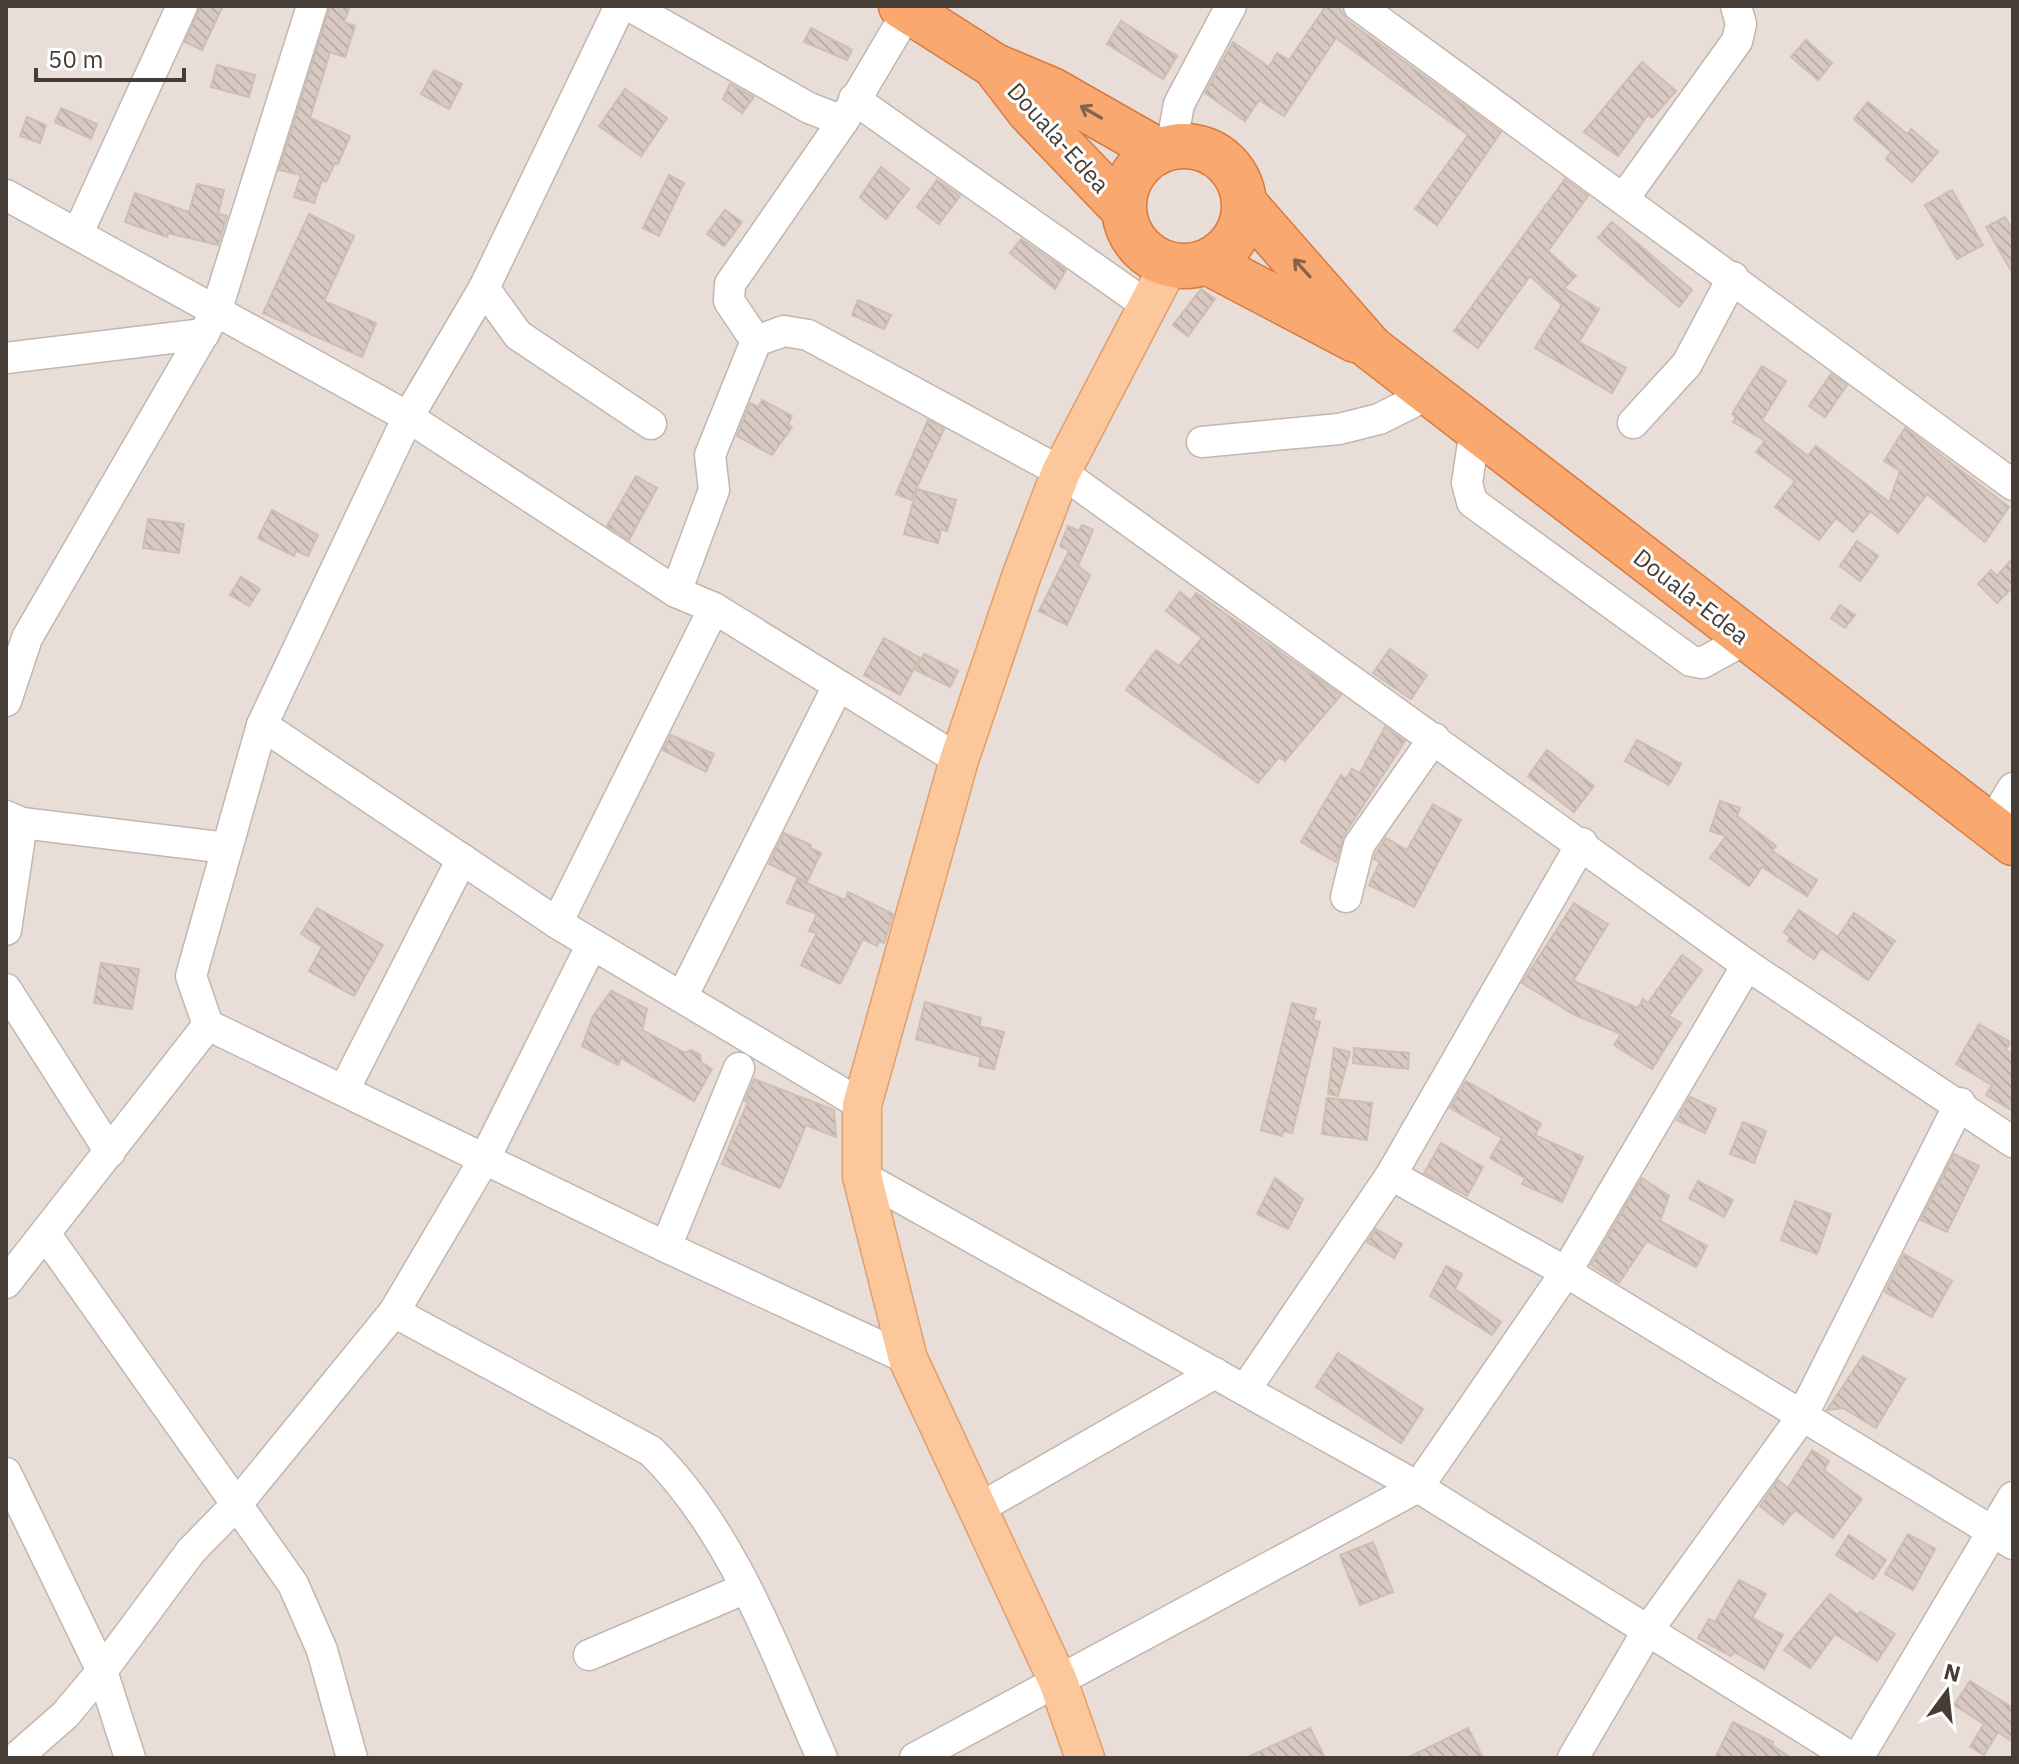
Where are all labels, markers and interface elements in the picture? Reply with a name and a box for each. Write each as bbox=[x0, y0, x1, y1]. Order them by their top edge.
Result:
scale bar bbox=[36, 32, 184, 82]
text: 50 m bbox=[48, 43, 103, 75]
street label: Douala-Edea bbox=[1001, 75, 1117, 200]
one-way arrow bbox=[1080, 104, 1103, 120]
one-way arrow bbox=[1293, 258, 1311, 278]
street label: Douala-Edea bbox=[1627, 541, 1756, 652]
north arrow bbox=[1907, 1652, 1987, 1732]
text: N bbox=[1941, 1656, 1964, 1688]

